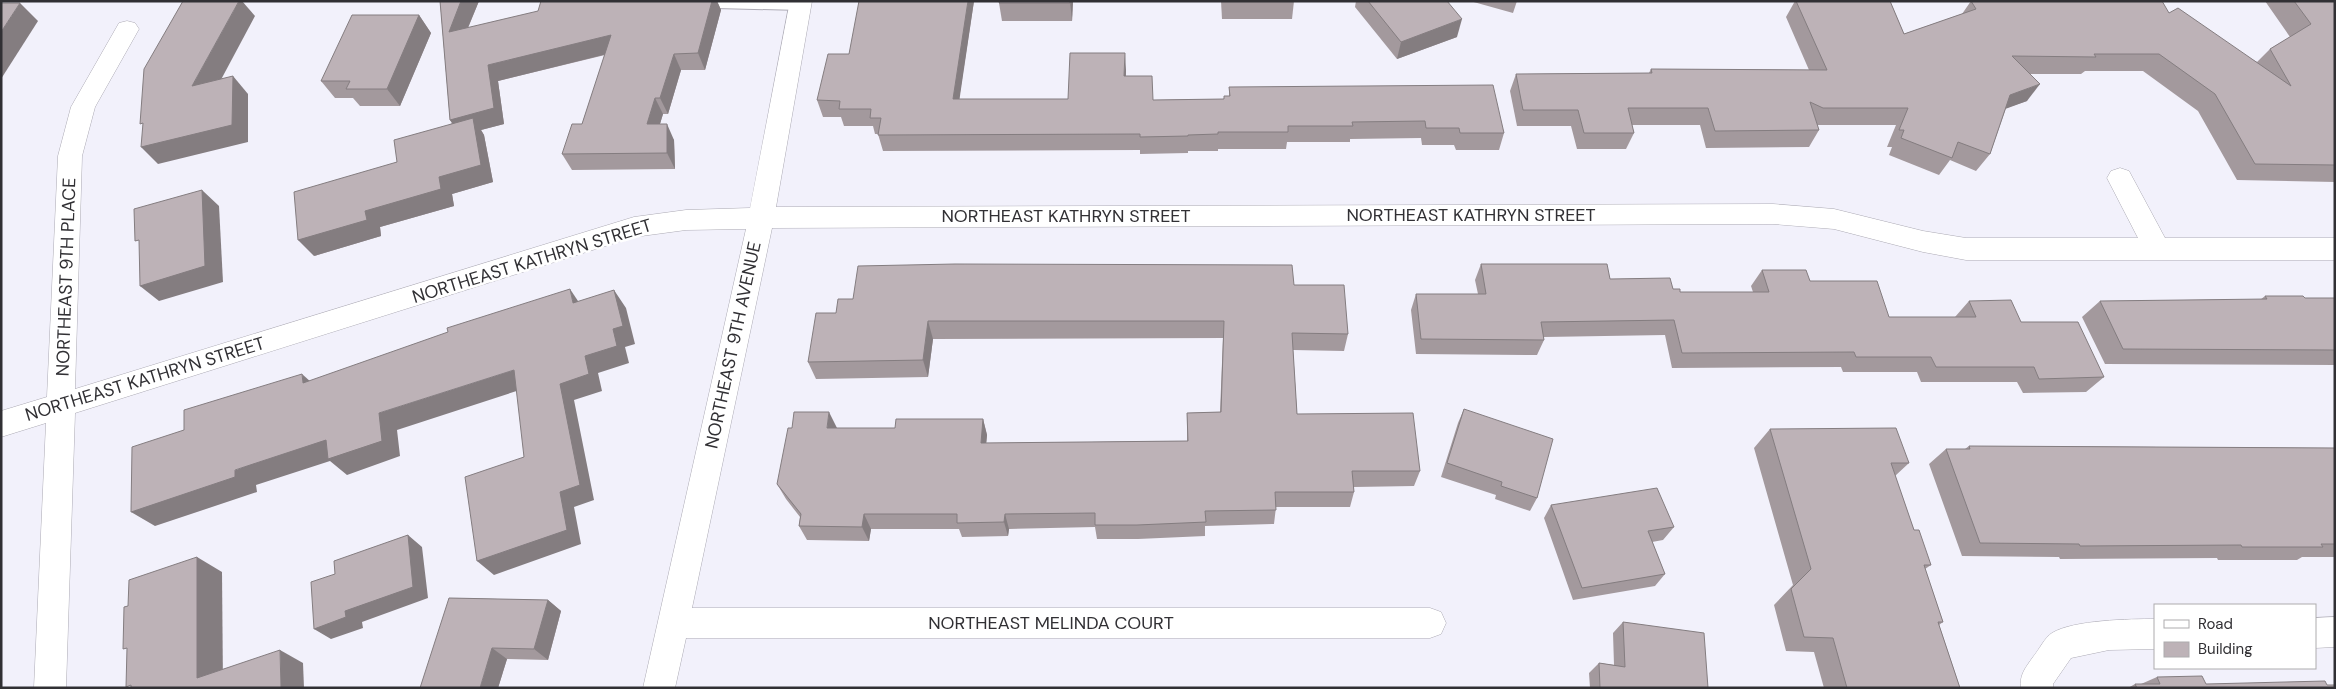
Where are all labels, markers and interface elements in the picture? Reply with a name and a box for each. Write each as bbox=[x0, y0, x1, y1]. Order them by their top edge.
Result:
street label: NORTHEAST 9TH PLACE bbox=[51, 177, 81, 377]
street label: NORTHEAST KATHRYN STREET bbox=[1346, 203, 1596, 227]
street label: NORTHEAST KATHRYN STREET bbox=[941, 204, 1191, 228]
street label: NORTHEAST KATHRYN STREET bbox=[409, 213, 655, 309]
street label: NORTHEAST 9TH AVENUE bbox=[699, 239, 767, 451]
street label: NORTHEAST KATHRYN STREET bbox=[22, 331, 268, 427]
legend bbox=[2154, 604, 2316, 669]
street label: NORTHEAST MELINDA COURT bbox=[928, 611, 1174, 635]
text: Road bbox=[2198, 614, 2233, 634]
text: Building bbox=[2198, 639, 2253, 659]

